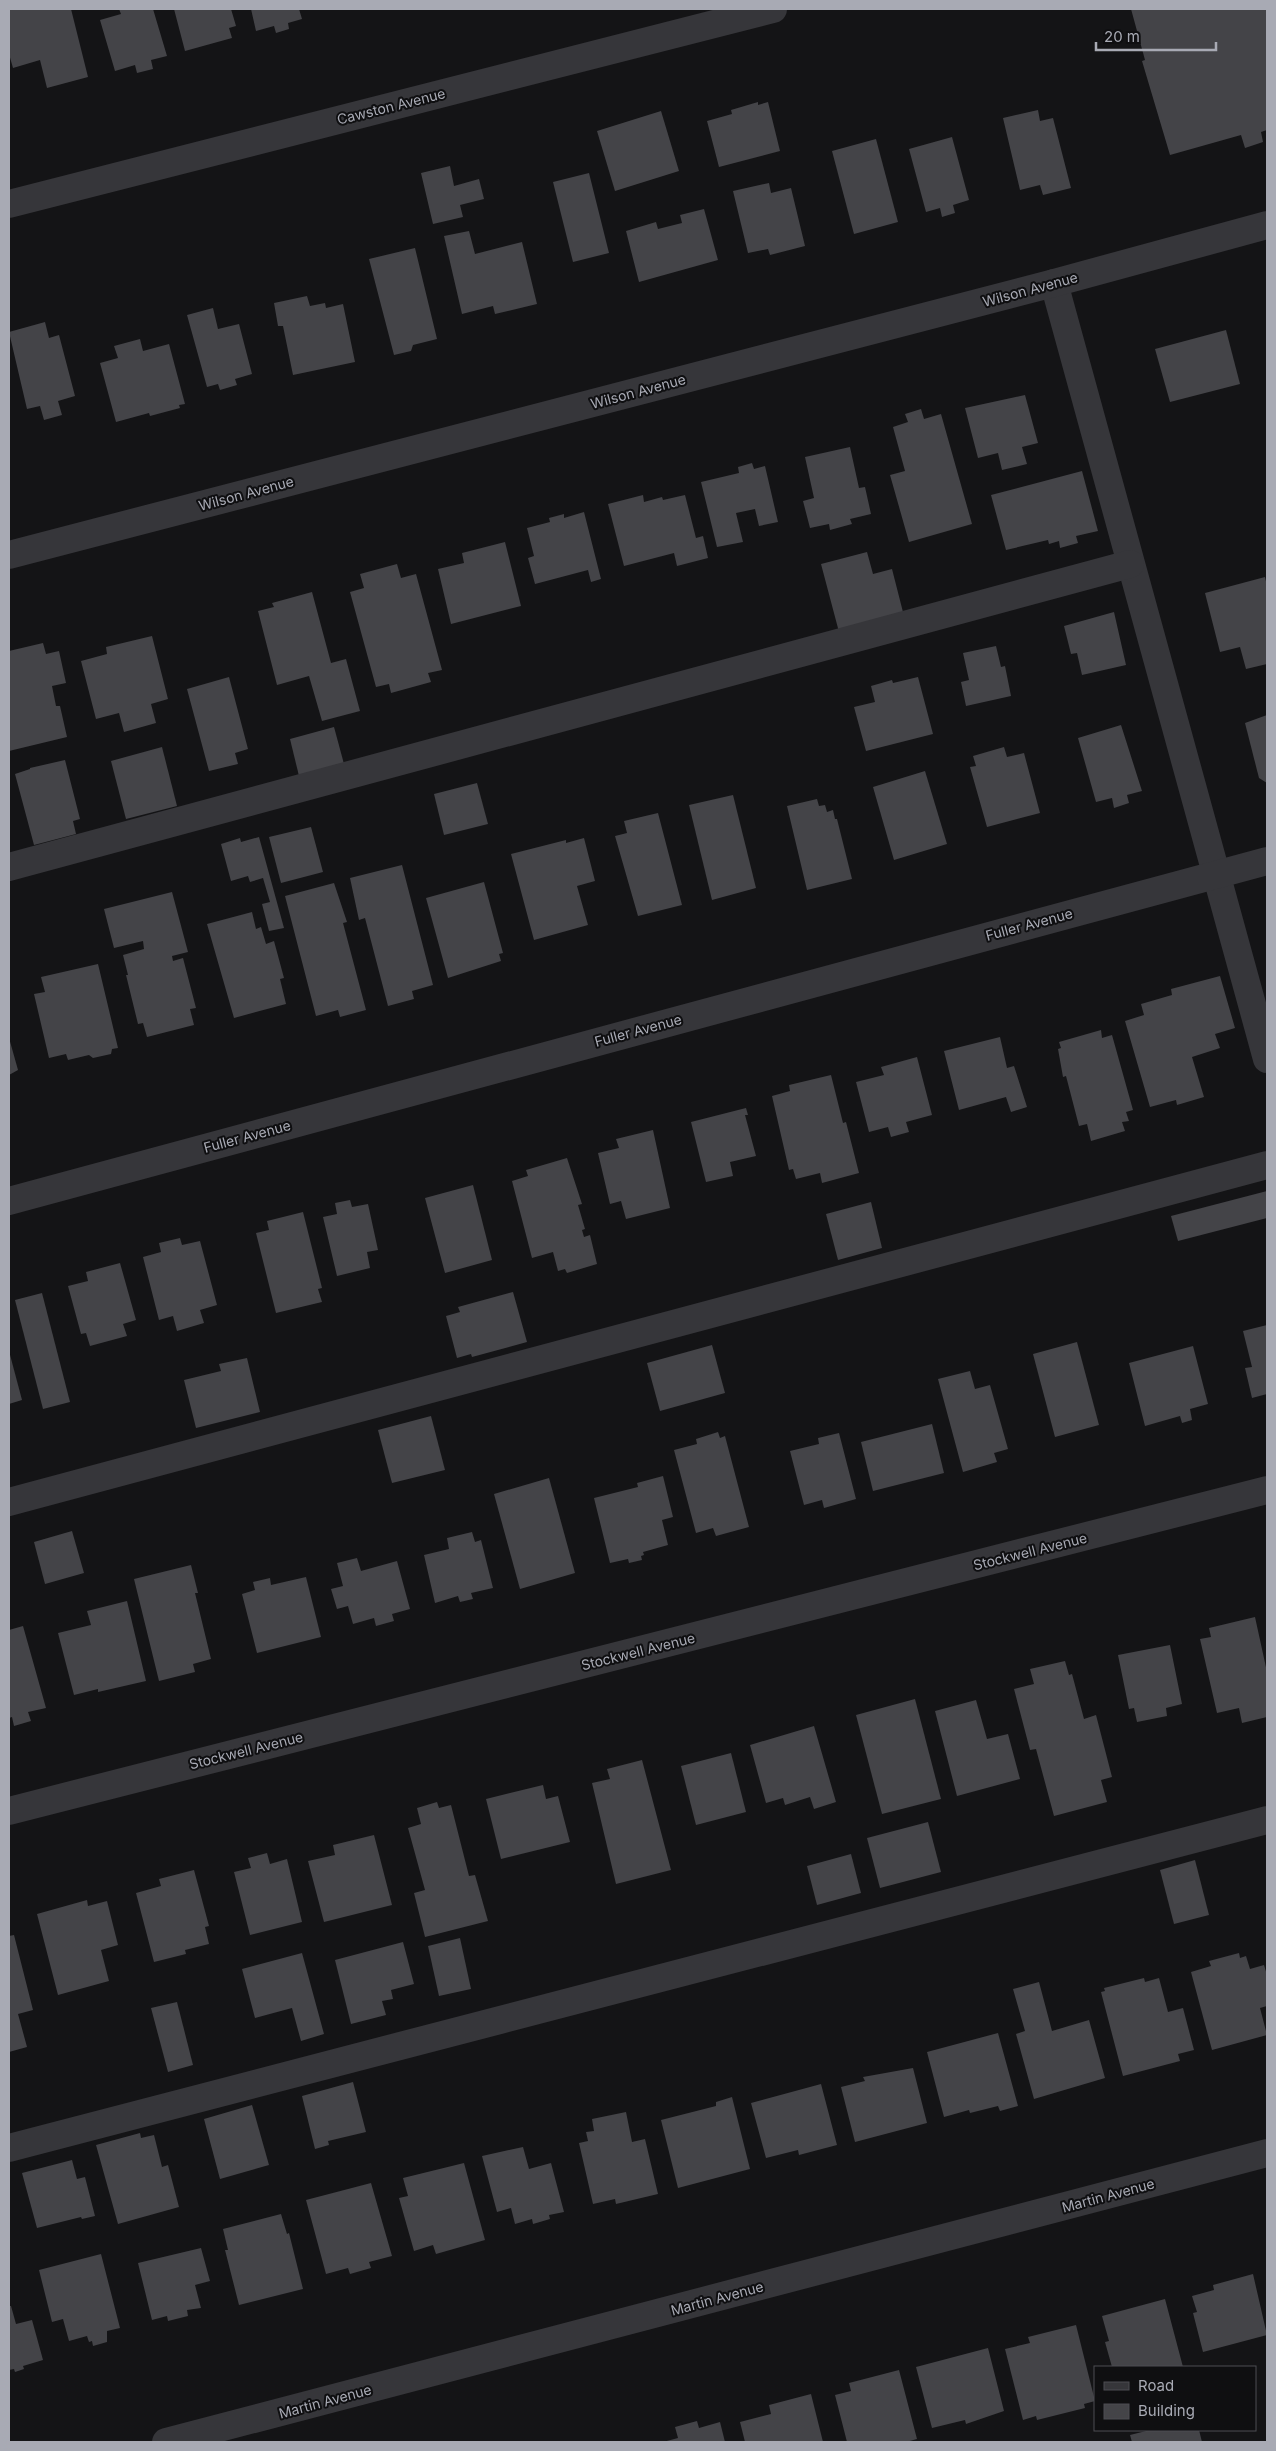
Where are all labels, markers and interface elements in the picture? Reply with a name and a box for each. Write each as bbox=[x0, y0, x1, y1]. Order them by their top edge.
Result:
scale bar bbox=[1096, 20, 1216, 52]
text: 20 m bbox=[1104, 27, 1140, 46]
street label: Cawston Avenue bbox=[335, 84, 447, 128]
street label: Wilson Avenue bbox=[981, 268, 1079, 310]
street label: Wilson Avenue bbox=[589, 370, 687, 412]
street label: Wilson Avenue bbox=[197, 472, 295, 514]
street label: Fuller Avenue bbox=[984, 904, 1074, 944]
street label: Fuller Avenue bbox=[593, 1010, 683, 1050]
street label: Fuller Avenue bbox=[202, 1116, 292, 1156]
street label: Stockwell Avenue bbox=[971, 1529, 1089, 1573]
street label: Stockwell Avenue bbox=[579, 1629, 697, 1673]
street label: Stockwell Avenue bbox=[187, 1728, 305, 1772]
street label: Martin Avenue bbox=[1060, 2174, 1156, 2216]
street label: Martin Avenue bbox=[669, 2277, 765, 2319]
legend bbox=[1094, 2366, 1256, 2431]
text: Road bbox=[1138, 2376, 1174, 2395]
street label: Martin Avenue bbox=[277, 2380, 373, 2422]
text: Building bbox=[1138, 2401, 1195, 2420]

